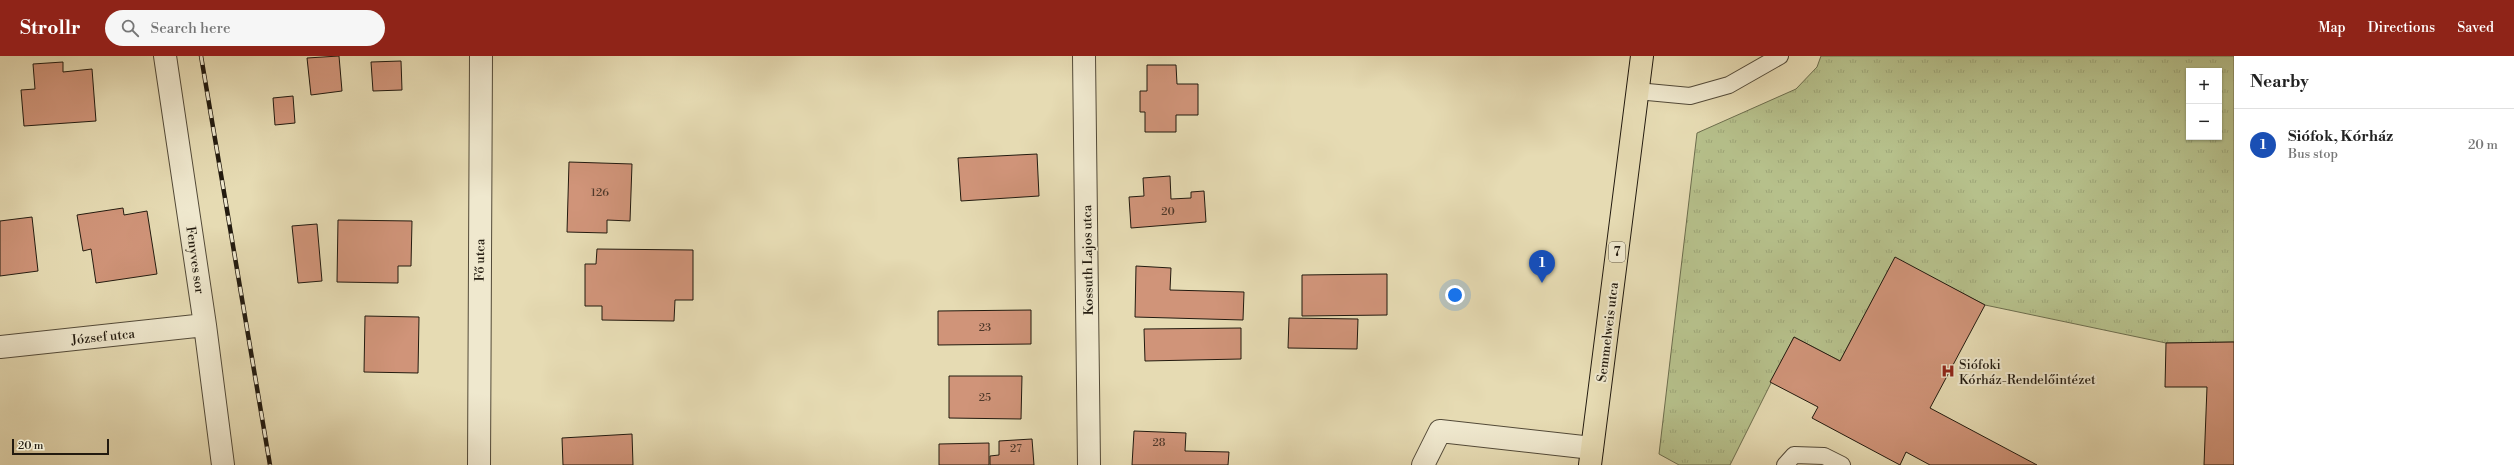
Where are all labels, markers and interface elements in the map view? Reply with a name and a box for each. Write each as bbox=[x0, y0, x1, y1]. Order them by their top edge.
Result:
search box bbox=[105, 10, 385, 46]
text: Strollr bbox=[20, 16, 81, 40]
icon: search bbox=[119, 17, 141, 39]
text: Search here bbox=[151, 19, 231, 38]
text: Map bbox=[2318, 19, 2346, 37]
text: Directions bbox=[2368, 19, 2435, 37]
text: Saved bbox=[2457, 19, 2494, 37]
map controls bbox=[2186, 68, 2222, 140]
button: + bbox=[2186, 68, 2222, 104]
text: Nearby bbox=[2250, 71, 2309, 93]
button: − bbox=[2186, 104, 2222, 140]
text: Siófok, Kórház bbox=[2288, 127, 2393, 146]
text: 1 bbox=[2260, 137, 2266, 153]
text: 20 m bbox=[2468, 137, 2498, 153]
text: Bus stop bbox=[2288, 146, 2338, 162]
house number: 126 bbox=[591, 186, 609, 200]
street label: Kossuth Lajos utca bbox=[1079, 204, 1097, 315]
house number: 20 bbox=[1161, 205, 1175, 219]
street label: Fenyves sor bbox=[182, 225, 208, 295]
street label: Fő utca bbox=[472, 238, 488, 281]
road number: 7 bbox=[1609, 242, 1625, 262]
pin: 1 bbox=[1529, 250, 1555, 283]
street label: Semmelweis utca bbox=[1594, 281, 1622, 383]
your location bbox=[1445, 285, 1465, 305]
house number: 23 bbox=[979, 321, 991, 335]
street label: József utca bbox=[70, 326, 136, 348]
place label: Siófoki Kórház-Rendelőintézet bbox=[1959, 357, 2096, 388]
hospital icon: Siófoki Kórház-Rendelőintézet bbox=[1940, 363, 1956, 379]
house number: 25 bbox=[979, 391, 991, 405]
house number: 28 bbox=[1152, 436, 1166, 450]
scale bar bbox=[12, 437, 109, 456]
text: 20 m bbox=[18, 439, 43, 453]
house number: 27 bbox=[1010, 442, 1022, 456]

